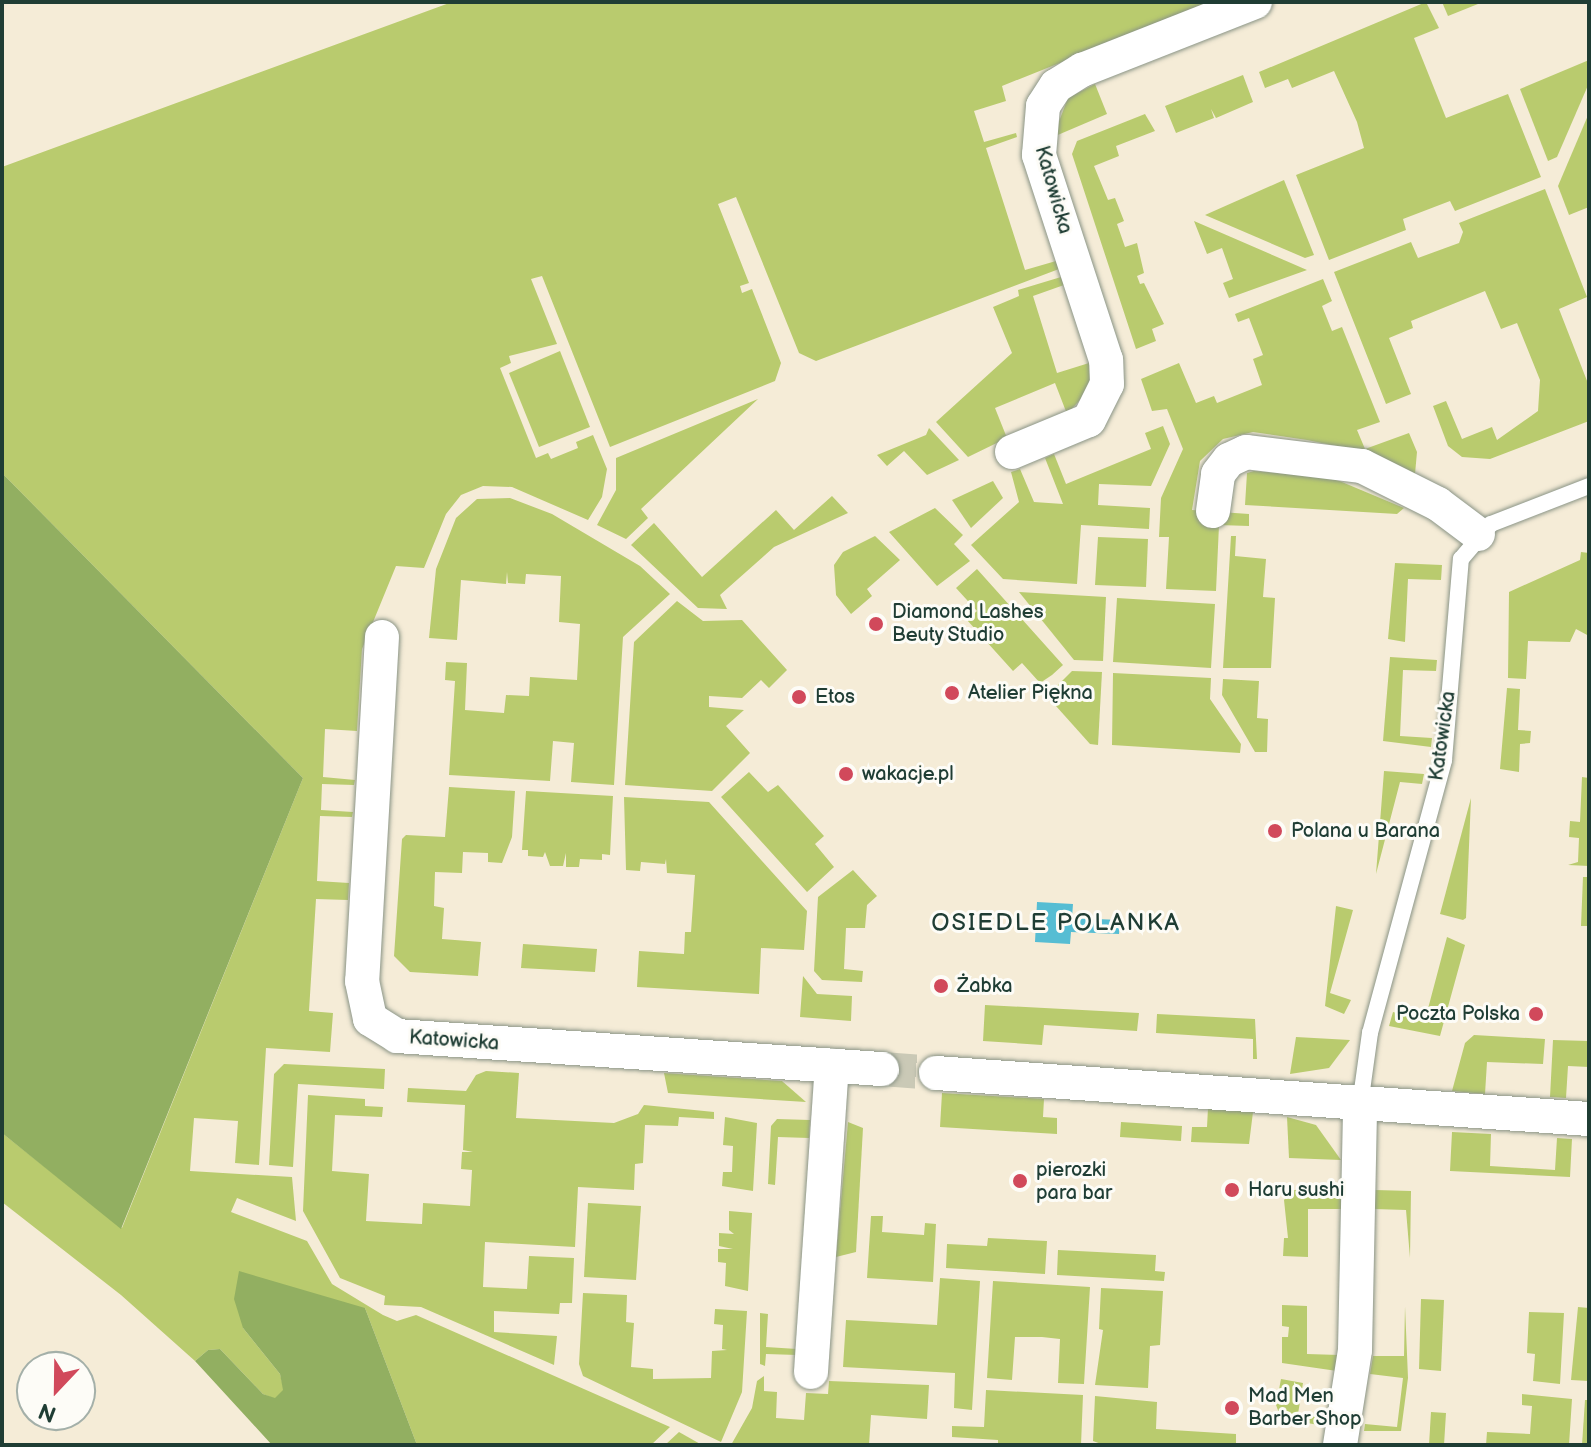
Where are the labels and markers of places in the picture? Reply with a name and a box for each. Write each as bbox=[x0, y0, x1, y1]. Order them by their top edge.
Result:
place label: Diamond Lashes Beuty Studio bbox=[892, 600, 1044, 647]
marker: Diamond Lashes Beuty Studio bbox=[867, 615, 885, 633]
place label: Atelier Piękna bbox=[968, 681, 1093, 705]
marker: Atelier Piękna bbox=[943, 684, 961, 702]
place label: Etos bbox=[815, 685, 855, 709]
marker: Etos bbox=[790, 688, 808, 706]
place label: wakacje.pl bbox=[862, 762, 954, 786]
marker: wakacje.pl bbox=[837, 765, 855, 783]
place label: Polana u Barana bbox=[1291, 819, 1440, 843]
marker: Polana u Barana bbox=[1266, 822, 1284, 840]
place label: Żabka bbox=[957, 974, 1013, 998]
marker: Żabka bbox=[932, 977, 950, 995]
place label: Poczta Polska bbox=[1396, 1002, 1520, 1026]
marker: Poczta Polska bbox=[1527, 1005, 1545, 1023]
place label: pierozki para bar bbox=[1036, 1158, 1112, 1205]
marker: pierozki para bar bbox=[1011, 1172, 1029, 1190]
place label: Haru sushi bbox=[1248, 1178, 1344, 1202]
marker: Haru sushi bbox=[1223, 1181, 1241, 1199]
place label: Mad Men Barber Shop bbox=[1248, 1384, 1362, 1431]
marker: Mad Men Barber Shop bbox=[1223, 1399, 1241, 1417]

